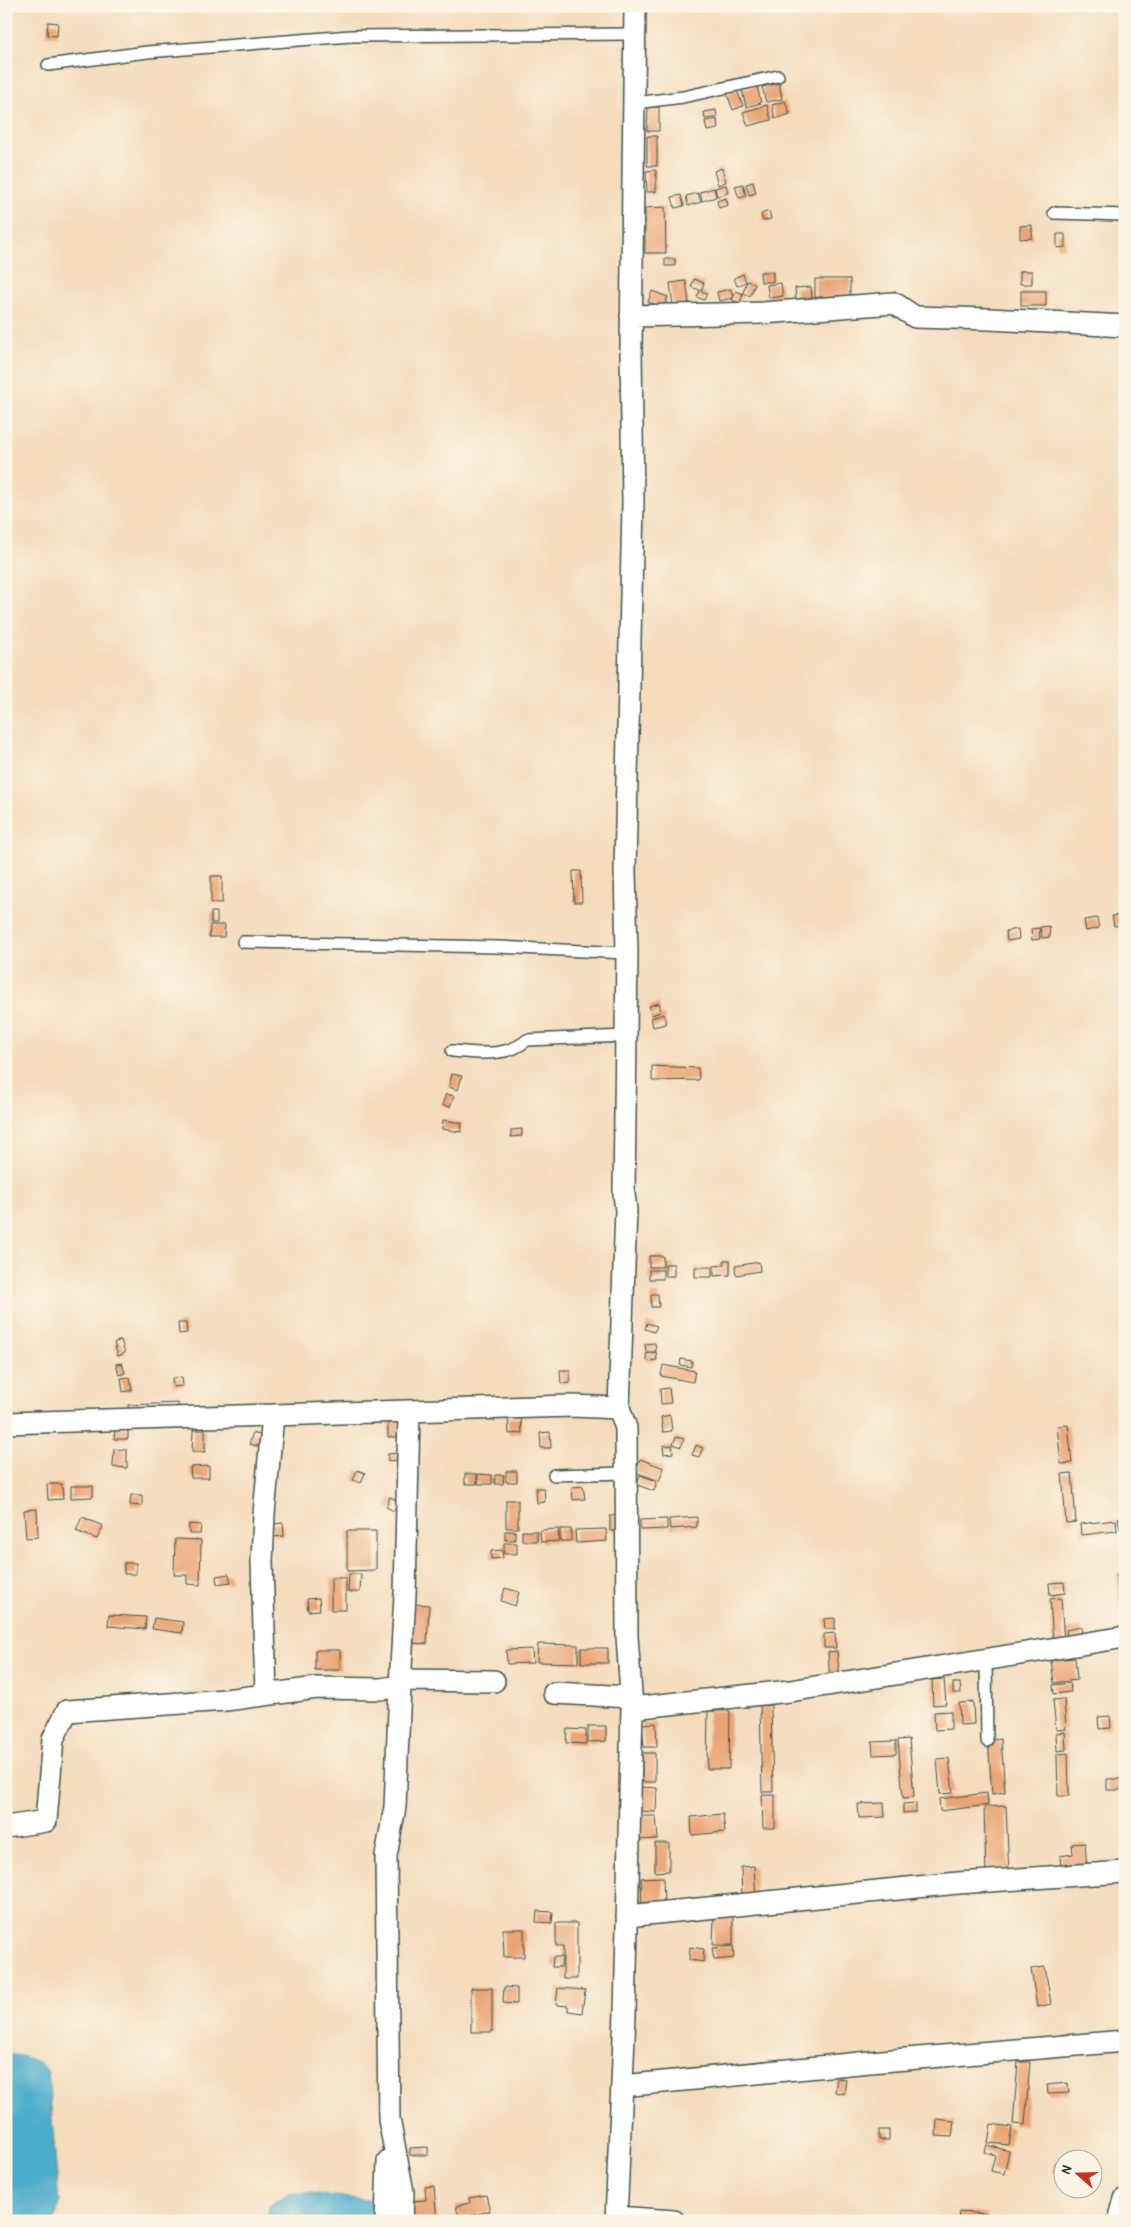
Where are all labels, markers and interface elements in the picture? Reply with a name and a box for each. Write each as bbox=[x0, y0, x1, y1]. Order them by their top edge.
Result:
north arrow bbox=[1054, 2150, 1104, 2200]
text: N bbox=[1055, 2162, 1076, 2176]

